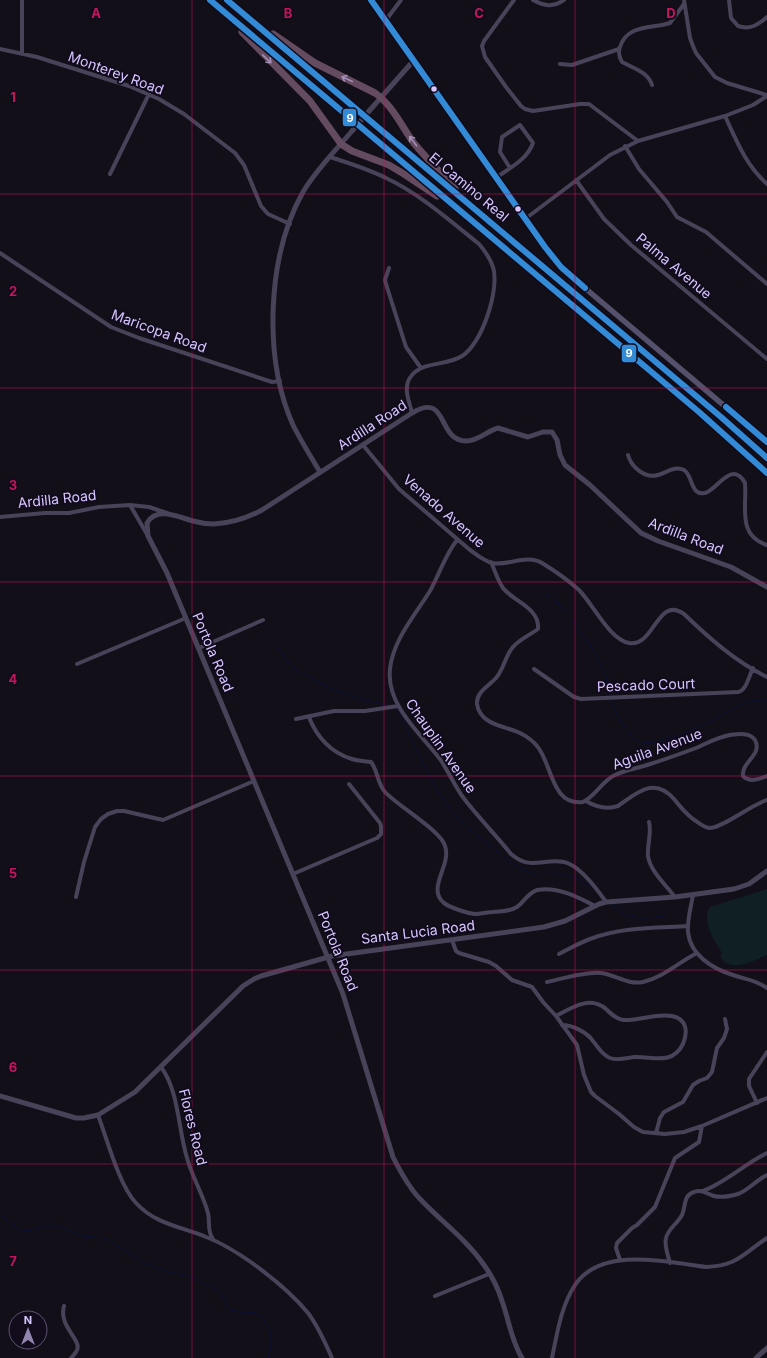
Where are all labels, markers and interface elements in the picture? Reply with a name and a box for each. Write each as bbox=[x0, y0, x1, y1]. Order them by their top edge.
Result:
text: A bbox=[91, 5, 101, 21]
text: B bbox=[284, 5, 293, 21]
text: C bbox=[474, 5, 484, 21]
text: D bbox=[666, 5, 676, 21]
street label: Monterey Road bbox=[66, 47, 166, 98]
one-way arrow bbox=[262, 54, 272, 64]
one-way arrow bbox=[341, 75, 353, 82]
unlabelled marker bbox=[429, 84, 439, 94]
text: 1 bbox=[10, 89, 16, 105]
line badge: 9 bbox=[342, 108, 357, 127]
text: 9 bbox=[346, 111, 354, 125]
one-way arrow bbox=[409, 136, 418, 147]
street label: El Camino Real bbox=[426, 148, 512, 225]
unlabelled marker bbox=[513, 204, 523, 214]
street label: Palma Avenue bbox=[633, 229, 716, 302]
text: 2 bbox=[9, 283, 17, 299]
street label: Maricopa Road bbox=[109, 305, 209, 356]
line badge: 9 bbox=[621, 344, 637, 363]
text: 9 bbox=[625, 346, 633, 360]
street label: Ardilla Road bbox=[334, 396, 409, 453]
street label: Venado Avenue bbox=[400, 470, 489, 551]
text: 3 bbox=[9, 477, 17, 493]
street label: Ardilla Road bbox=[17, 486, 97, 511]
street label: Ardilla Road bbox=[646, 513, 726, 558]
street label: Portola Road bbox=[189, 610, 238, 694]
text: 4 bbox=[9, 671, 18, 687]
street label: Pescado Court bbox=[597, 674, 696, 695]
street label: Chauplin Avenue bbox=[403, 695, 480, 796]
street label: Aguila Avenue bbox=[610, 724, 704, 773]
text: 5 bbox=[9, 865, 17, 881]
street label: Portola Road bbox=[315, 908, 362, 993]
street label: Santa Lucia Road bbox=[360, 916, 476, 947]
text: 6 bbox=[9, 1059, 17, 1075]
street label: Flores Road bbox=[176, 1087, 211, 1167]
text: 7 bbox=[9, 1253, 17, 1269]
north arrow bbox=[8, 1310, 48, 1350]
text: N bbox=[24, 1313, 32, 1327]

